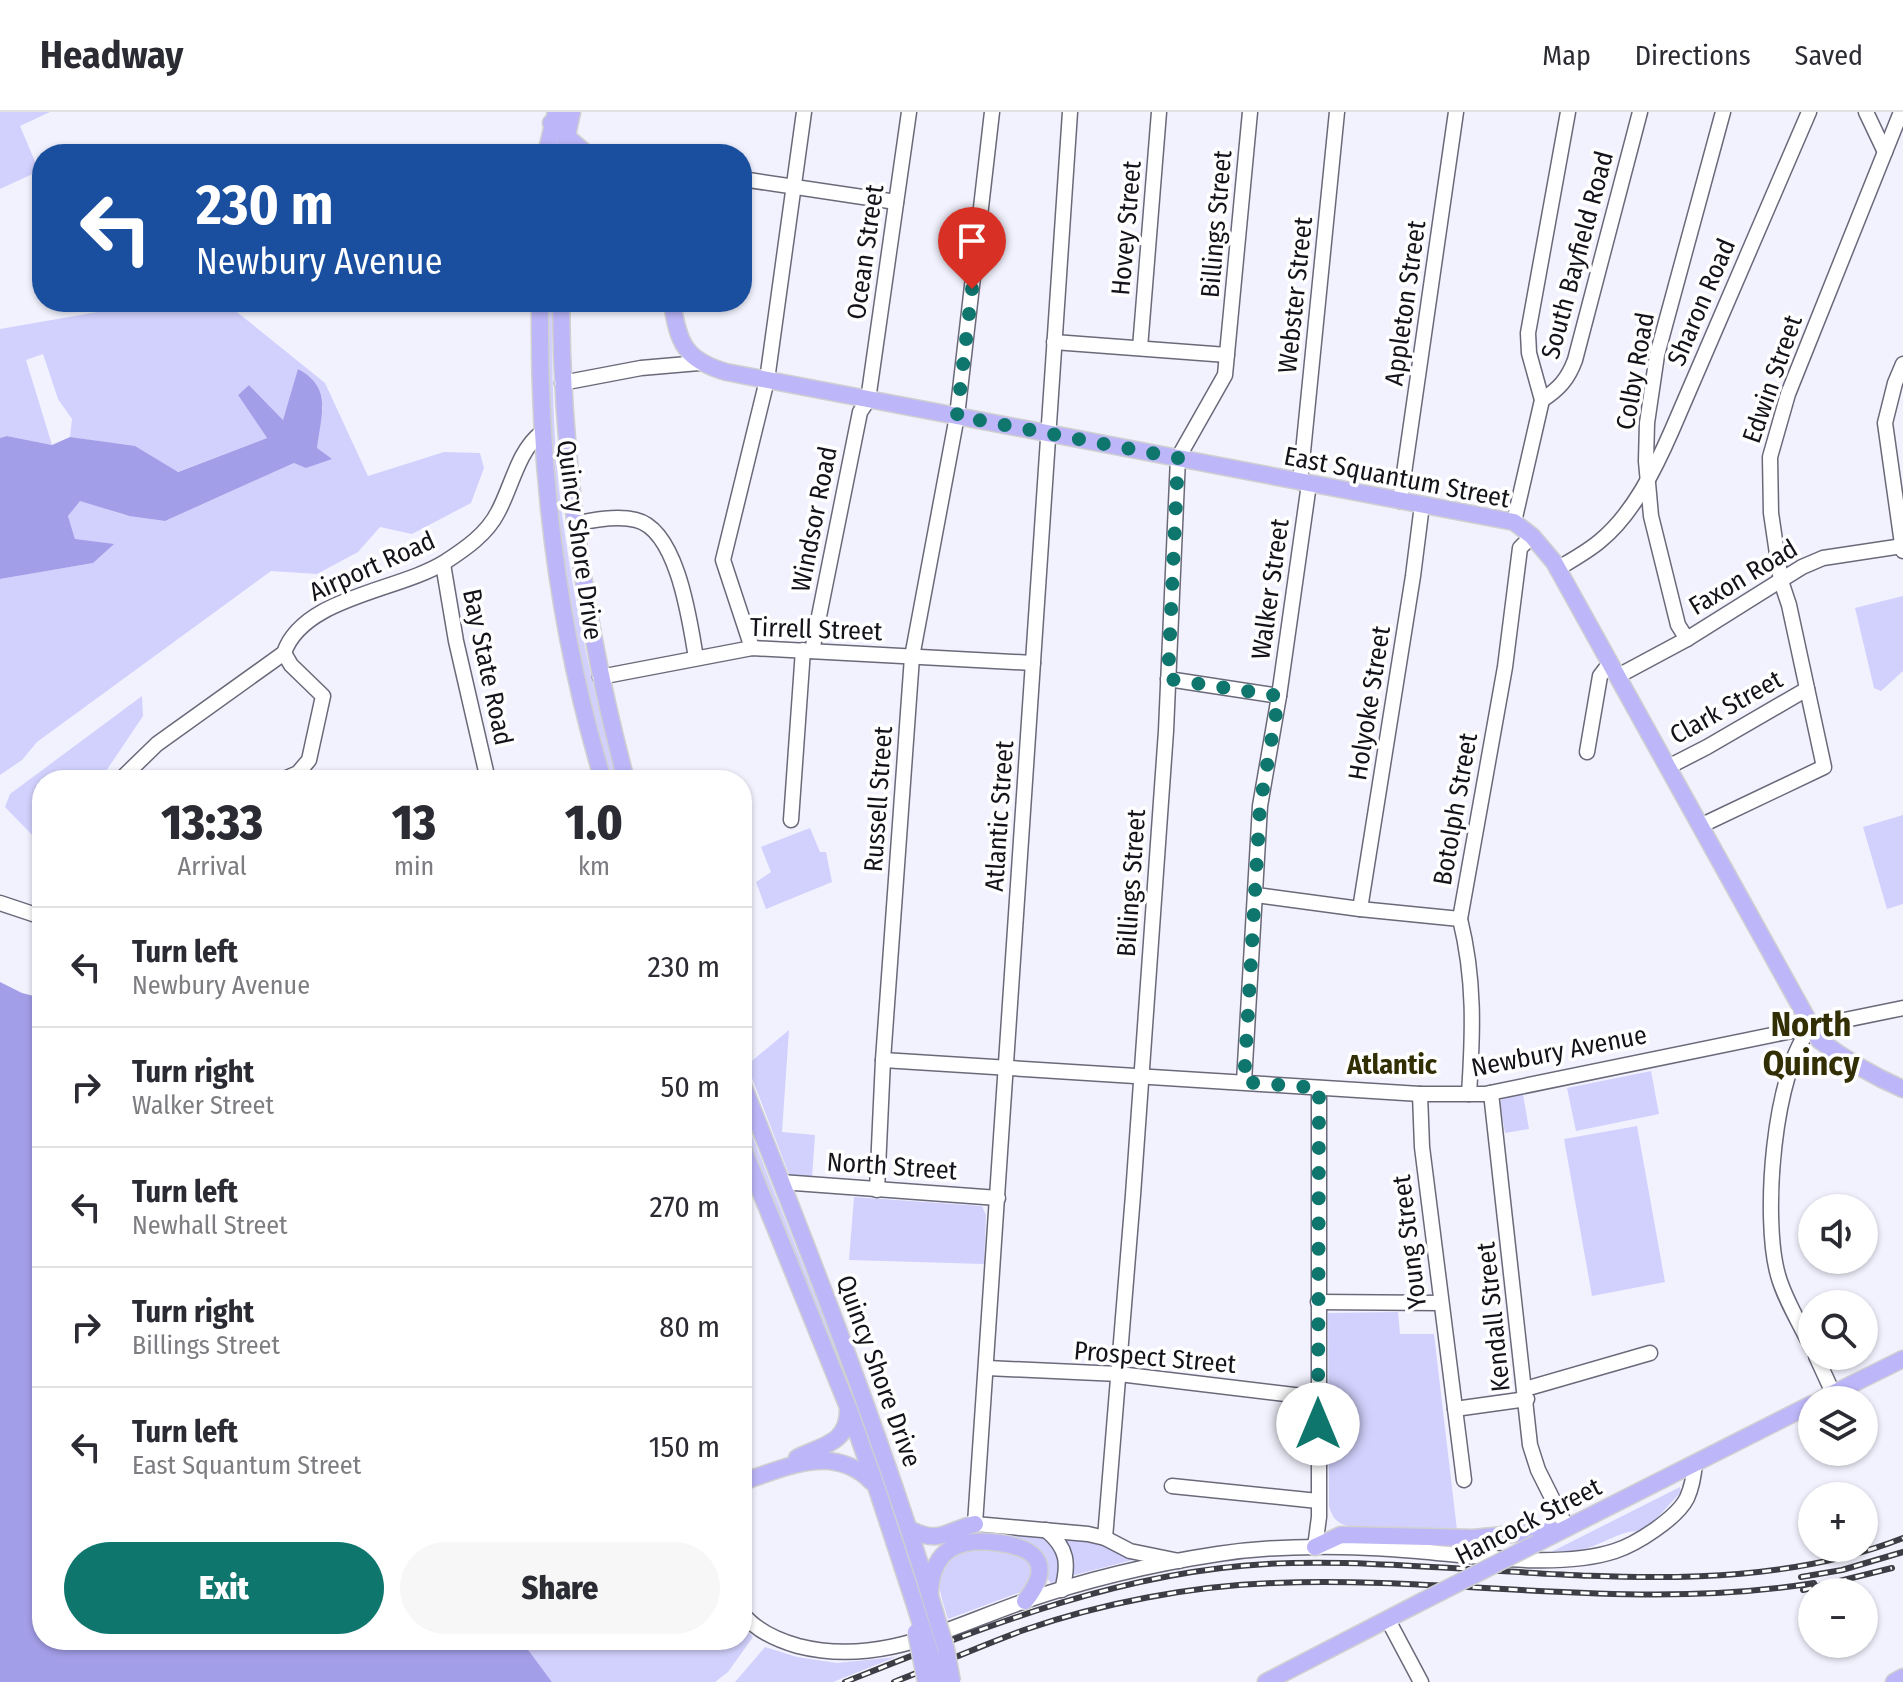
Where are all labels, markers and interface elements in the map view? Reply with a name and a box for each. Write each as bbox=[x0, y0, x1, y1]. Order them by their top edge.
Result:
text: Headway bbox=[40, 32, 183, 78]
text: Map bbox=[1542, 39, 1591, 72]
text: Directions bbox=[1635, 39, 1751, 72]
text: Saved bbox=[1795, 39, 1863, 72]
street label: South Bayfield Road bbox=[1535, 148, 1620, 362]
street label: Billings Street bbox=[1195, 149, 1238, 299]
street label: Hovey Street bbox=[1105, 159, 1148, 297]
text: 230 m bbox=[196, 172, 333, 239]
icon: left bbox=[64, 176, 168, 280]
street label: Ocean Street bbox=[841, 182, 890, 322]
pin bbox=[938, 207, 1006, 289]
street label: Webster Street bbox=[1272, 215, 1319, 375]
street label: Appleton Street bbox=[1379, 218, 1432, 388]
icon: arrive bbox=[950, 219, 994, 263]
street label: Sharon Road bbox=[1661, 234, 1742, 370]
text: Newbury Avenue bbox=[196, 240, 442, 284]
street label: Colby Road bbox=[1610, 310, 1661, 432]
street label: Edwin Street bbox=[1736, 311, 1809, 447]
street label: Quincy Shore Drive bbox=[550, 438, 609, 642]
street label: East Squantum Street bbox=[1281, 440, 1513, 515]
street label: Windsor Road bbox=[785, 444, 844, 594]
street label: Walker Street bbox=[1245, 516, 1296, 661]
street label: Airport Road bbox=[305, 525, 440, 608]
street label: Faxon Road bbox=[1683, 533, 1803, 622]
street label: Bay State Road bbox=[456, 586, 519, 748]
street label: Tirrell Street bbox=[749, 612, 883, 647]
street label: Holyoke Street bbox=[1342, 623, 1397, 783]
street label: Clark Street bbox=[1665, 664, 1788, 751]
street label: Russell Street bbox=[858, 724, 899, 873]
street label: Botolph Street bbox=[1427, 730, 1484, 888]
street label: Atlantic Street bbox=[979, 739, 1020, 893]
text: 13:33 bbox=[161, 794, 263, 852]
text: 13 bbox=[392, 794, 436, 852]
text: 1.0 bbox=[565, 794, 623, 852]
street label: Billings Street bbox=[1111, 808, 1152, 958]
text: Arrival bbox=[178, 851, 247, 882]
text: min bbox=[394, 851, 434, 882]
text: km bbox=[578, 851, 610, 882]
text: Turn left bbox=[132, 934, 238, 970]
icon: left bbox=[64, 945, 108, 989]
text: 230 m bbox=[648, 949, 720, 985]
text: Newbury Avenue bbox=[132, 970, 310, 1001]
district label: North Quincy bbox=[1763, 1004, 1860, 1084]
street label: Newbury Avenue bbox=[1469, 1019, 1649, 1084]
district label: Atlantic bbox=[1346, 1048, 1438, 1081]
text: Turn right bbox=[132, 1054, 254, 1090]
icon: right bbox=[64, 1065, 108, 1109]
text: 50 m bbox=[660, 1069, 720, 1105]
text: Walker Street bbox=[132, 1090, 274, 1121]
street label: North Street bbox=[826, 1146, 959, 1187]
street label: Young Street bbox=[1386, 1173, 1433, 1311]
text: Turn left bbox=[132, 1174, 238, 1210]
icon: left bbox=[64, 1185, 108, 1229]
text: 270 m bbox=[649, 1189, 720, 1225]
map controls bbox=[1798, 1194, 1878, 1658]
button: sound bbox=[1798, 1194, 1878, 1274]
text: Newhall Street bbox=[132, 1210, 288, 1241]
street label: Kendall Street bbox=[1470, 1240, 1517, 1393]
street label: Quincy Shore Drive bbox=[829, 1271, 928, 1471]
button: search bbox=[1798, 1290, 1878, 1370]
text: Turn right bbox=[132, 1294, 254, 1330]
icon: right bbox=[64, 1305, 108, 1349]
text: 80 m bbox=[659, 1309, 720, 1345]
text: Billings Street bbox=[132, 1330, 280, 1361]
street label: Prospect Street bbox=[1073, 1335, 1238, 1380]
position arrow bbox=[1276, 1382, 1360, 1466]
button: layers bbox=[1798, 1386, 1878, 1466]
text: Turn left bbox=[132, 1414, 238, 1450]
icon: left bbox=[64, 1425, 108, 1469]
text: 150 m bbox=[649, 1429, 720, 1465]
text: East Squantum Street bbox=[132, 1450, 361, 1481]
street label: Hancock Street bbox=[1450, 1471, 1607, 1572]
button: + bbox=[1798, 1482, 1878, 1562]
button: Exit bbox=[64, 1542, 384, 1634]
button: Share bbox=[400, 1542, 720, 1634]
button: − bbox=[1798, 1578, 1878, 1658]

